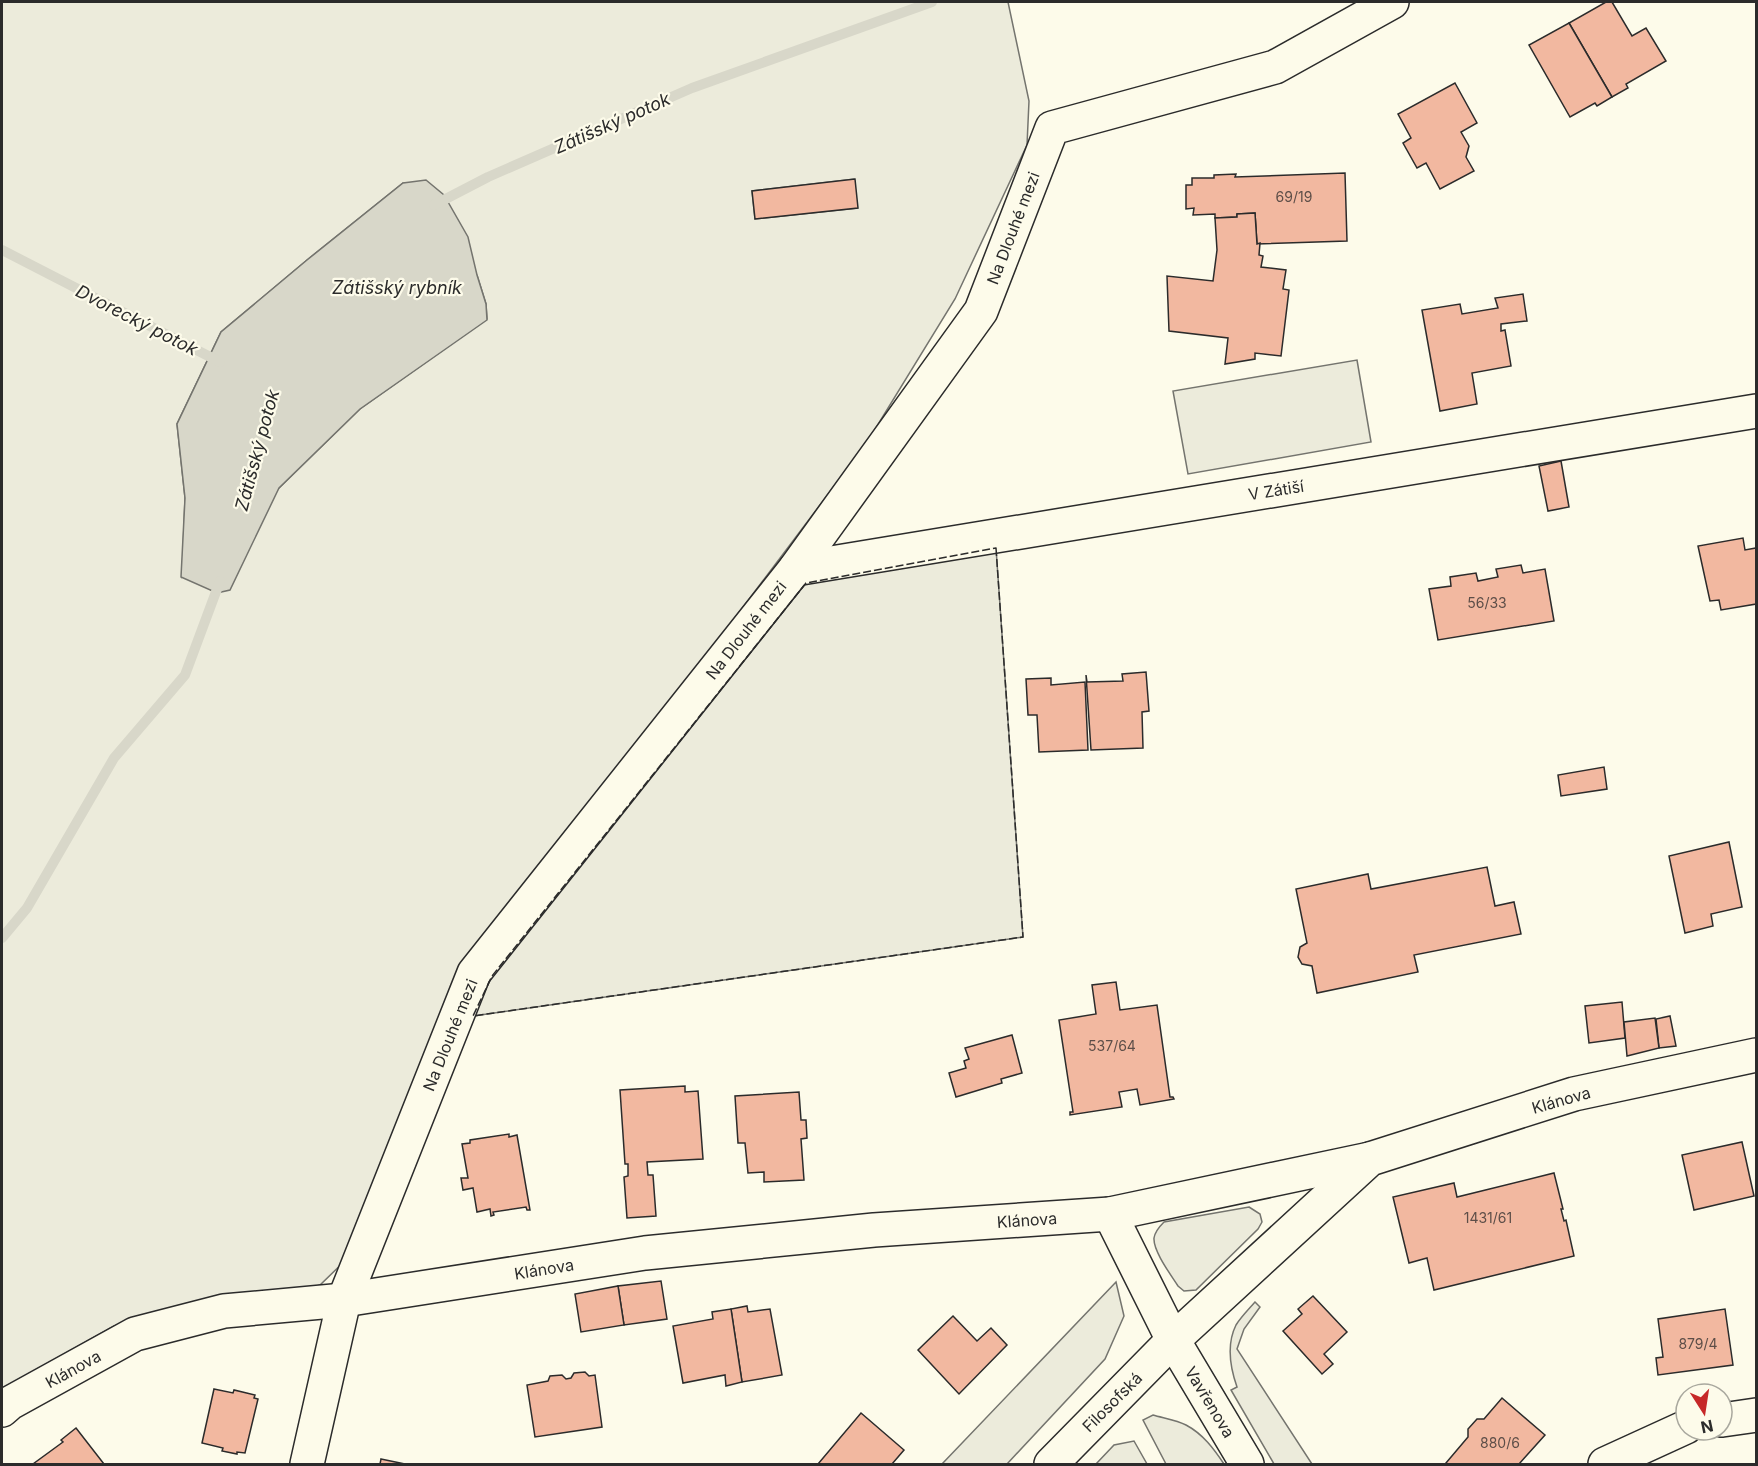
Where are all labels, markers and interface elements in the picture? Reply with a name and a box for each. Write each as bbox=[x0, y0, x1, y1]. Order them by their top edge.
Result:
water label: Zátišský potok bbox=[551, 88, 674, 158]
street label: Na Dlouhé mezi bbox=[982, 169, 1044, 287]
house number: 69/19 bbox=[1276, 188, 1312, 205]
water label: Zátišský rybník bbox=[332, 277, 463, 298]
water label: Dvorecký potok bbox=[73, 280, 202, 360]
water label: Zátišský potok bbox=[231, 386, 284, 513]
street label: V Zátiší bbox=[1247, 476, 1305, 504]
street label: Na Dlouhé mezi bbox=[701, 577, 791, 683]
house number: 56/33 bbox=[1467, 594, 1507, 611]
street label: Na Dlouhé mezi bbox=[418, 976, 482, 1094]
house number: 537/64 bbox=[1088, 1037, 1136, 1054]
street label: Klánova bbox=[1529, 1082, 1593, 1118]
street label: Klánova bbox=[996, 1208, 1058, 1232]
house number: 1431/61 bbox=[1464, 1209, 1512, 1226]
street label: Klánova bbox=[513, 1254, 575, 1284]
house number: 879/4 bbox=[1678, 1335, 1718, 1352]
street label: Klánova bbox=[42, 1346, 104, 1392]
street label: Vavřenova bbox=[1181, 1363, 1239, 1441]
street label: Filosofská bbox=[1078, 1368, 1146, 1436]
north arrow bbox=[1674, 1382, 1734, 1442]
text: N bbox=[1699, 1416, 1715, 1438]
house number: 880/6 bbox=[1480, 1434, 1520, 1451]

